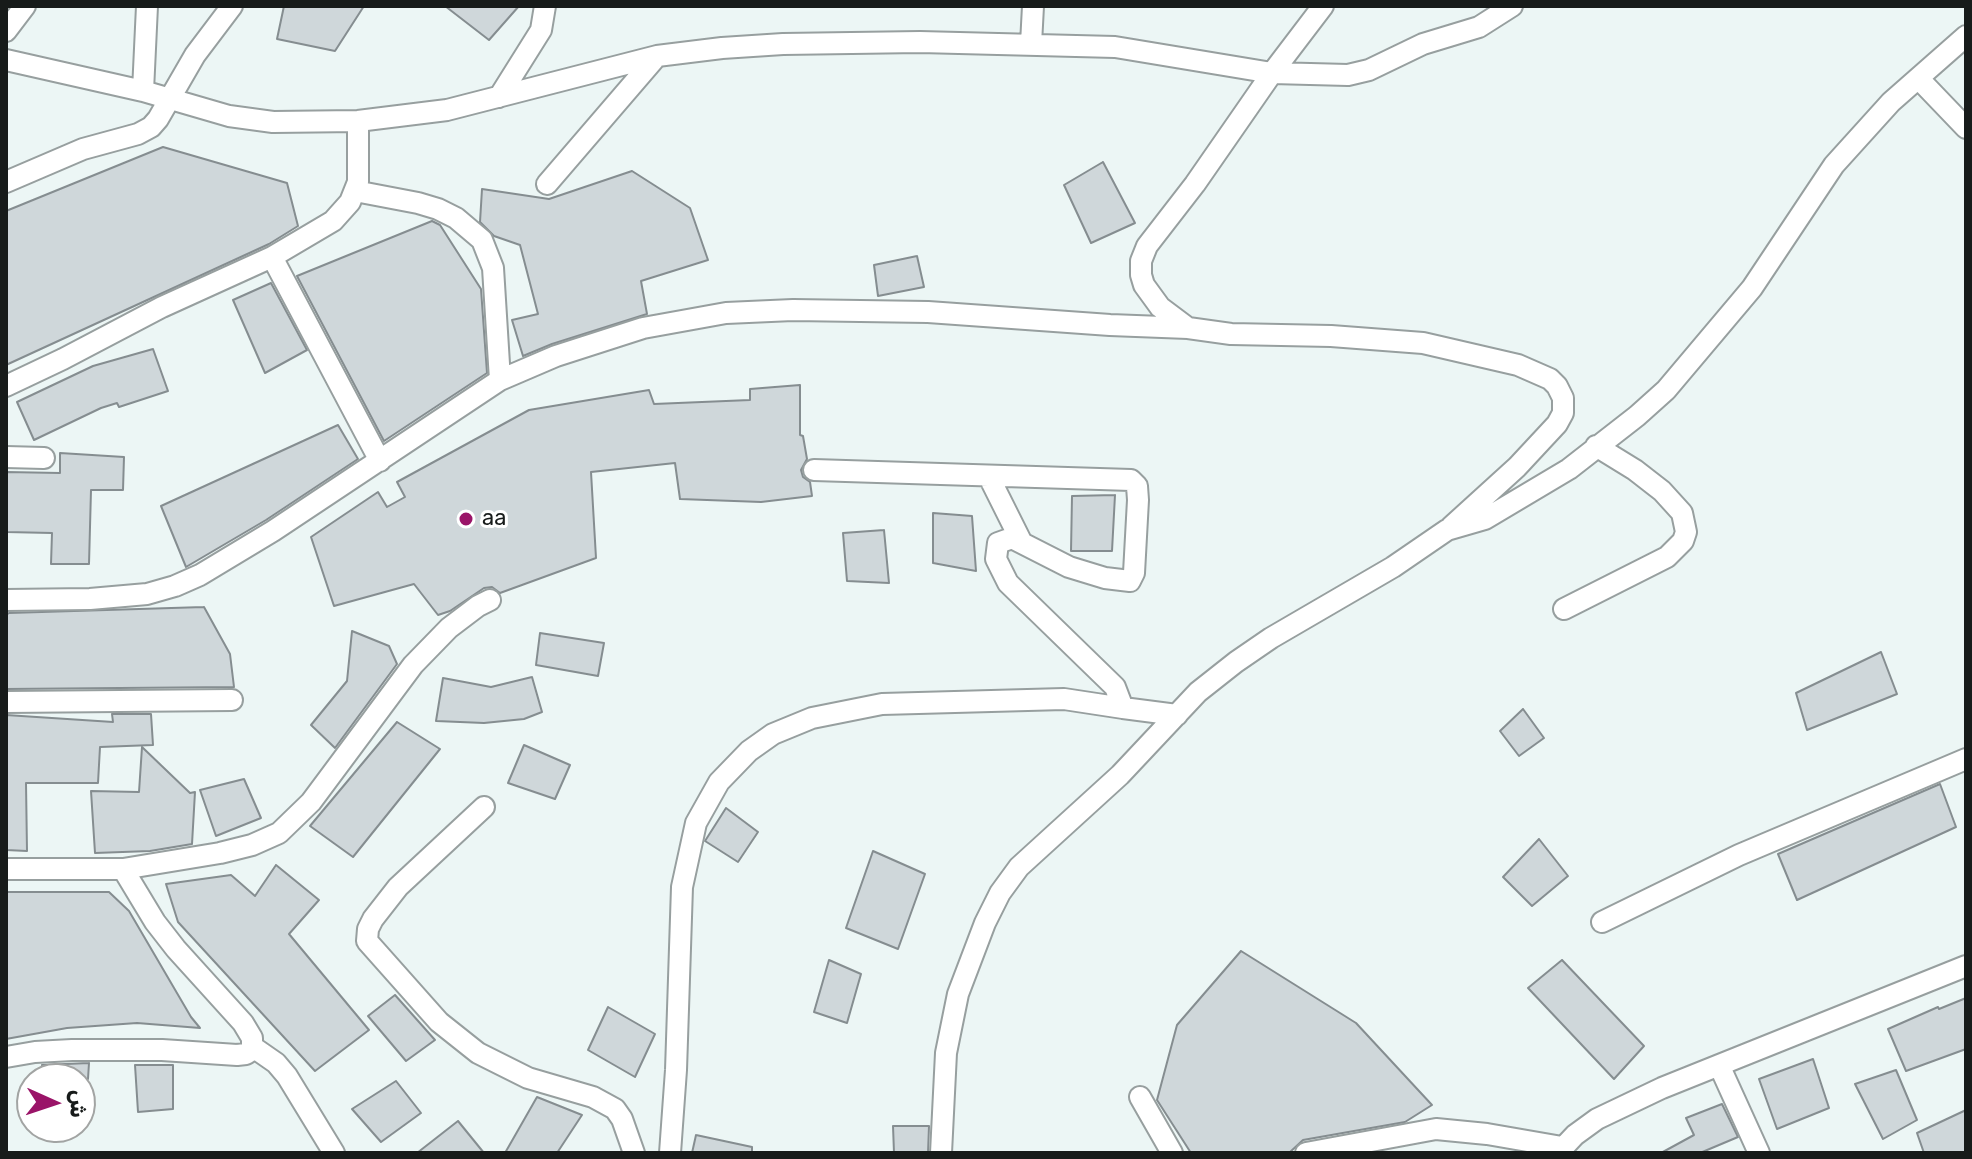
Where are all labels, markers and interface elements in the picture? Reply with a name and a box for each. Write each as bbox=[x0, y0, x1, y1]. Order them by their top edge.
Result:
place label: aa bbox=[482, 506, 506, 532]
marker: aa bbox=[457, 510, 475, 528]
north arrow bbox=[16, 1063, 96, 1143]
text: ش bbox=[64, 1090, 93, 1119]

